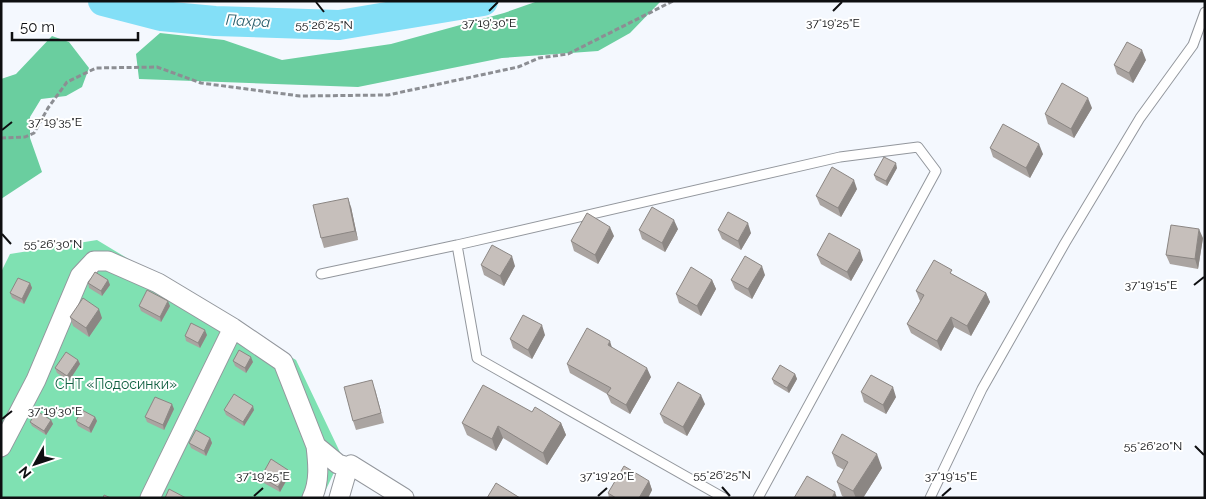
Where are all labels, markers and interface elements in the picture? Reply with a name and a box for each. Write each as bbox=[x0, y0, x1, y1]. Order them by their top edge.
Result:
scale bar bbox=[12, 10, 139, 42]
water label: Пахра bbox=[225, 11, 271, 31]
text: 37°19'30"E bbox=[462, 16, 516, 30]
text: 37°19'25"E bbox=[806, 16, 860, 30]
text: 50 m bbox=[20, 18, 55, 36]
text: 55°26'25"N bbox=[295, 18, 353, 32]
text: 37°19'35"E bbox=[28, 115, 82, 129]
text: 55°26'30"N bbox=[24, 237, 82, 251]
text: 37°19'15"E bbox=[1125, 278, 1177, 292]
park label: СНТ «Подосинки» bbox=[55, 376, 177, 392]
text: 37°19'30"E bbox=[28, 404, 82, 418]
north arrow bbox=[10, 439, 60, 489]
text: 55°26'20"N bbox=[1124, 439, 1182, 453]
text: N bbox=[15, 463, 35, 482]
text: 55°26'25"N bbox=[693, 468, 751, 482]
text: 37°19'25"E bbox=[236, 469, 290, 483]
text: 37°19'20"E bbox=[580, 469, 634, 483]
text: 37°19'15"E bbox=[925, 469, 977, 483]

